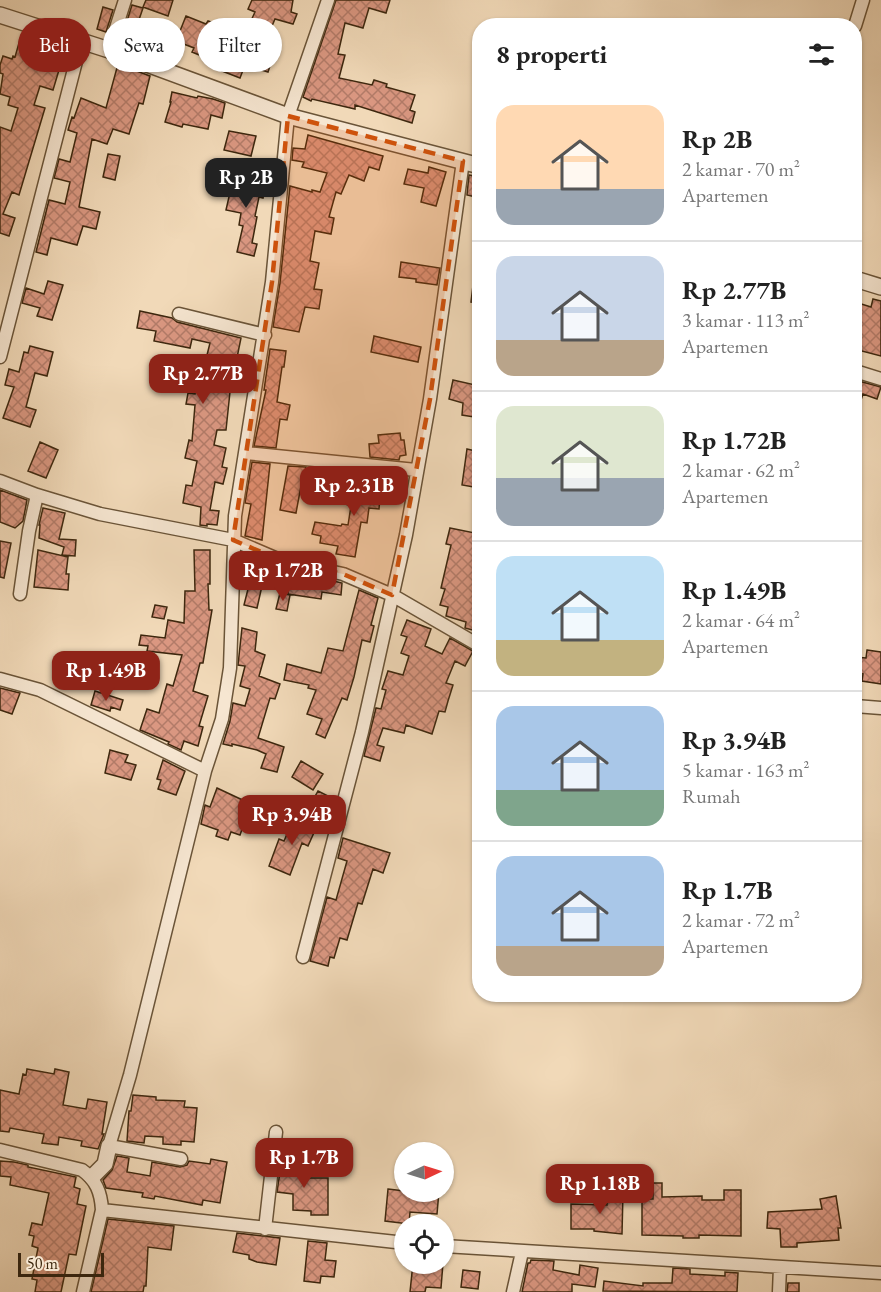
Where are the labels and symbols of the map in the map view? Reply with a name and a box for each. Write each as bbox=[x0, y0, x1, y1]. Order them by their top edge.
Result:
pin: Rp 2B bbox=[204, 158, 288, 209]
pin: Rp 2.77B bbox=[141, 354, 265, 405]
pin: Rp 2.31B bbox=[292, 466, 416, 517]
pin: Rp 1.72B bbox=[221, 551, 345, 602]
pin: Rp 1.49B bbox=[44, 651, 168, 702]
pin: Rp 3.94B bbox=[230, 795, 354, 846]
pin: Rp 1.7B bbox=[249, 1138, 359, 1189]
north arrow bbox=[394, 1142, 454, 1202]
pin: Rp 1.18B bbox=[538, 1164, 662, 1215]
scale bar bbox=[18, 1250, 104, 1278]

